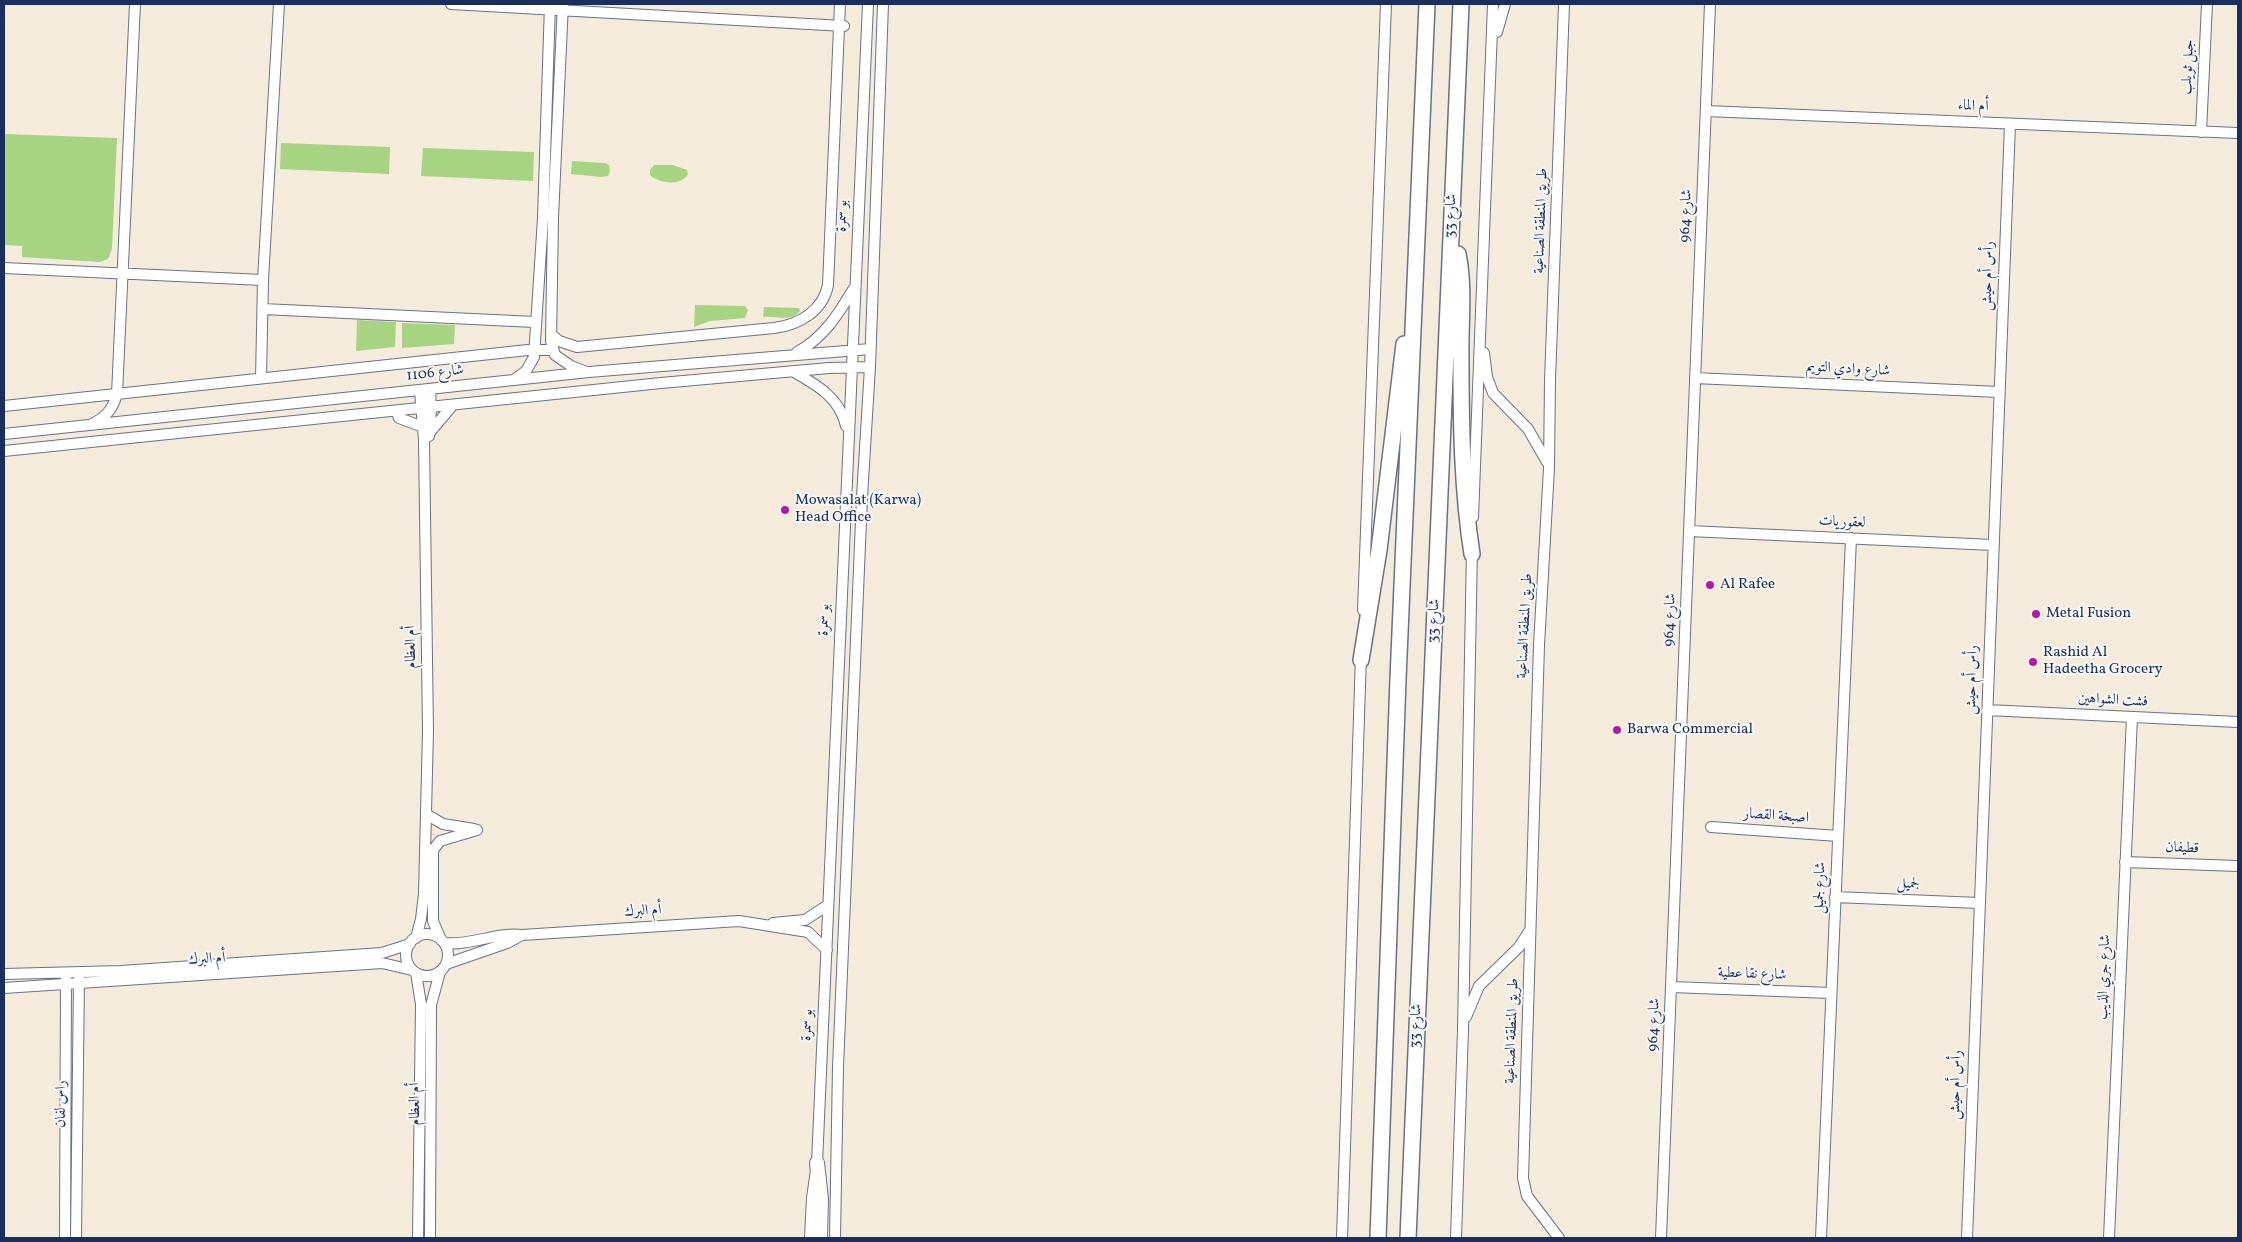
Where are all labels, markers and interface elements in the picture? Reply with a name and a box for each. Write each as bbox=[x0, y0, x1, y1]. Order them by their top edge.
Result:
street label: جبل ثويلب bbox=[2179, 39, 2199, 95]
street label: أم الماء bbox=[1957, 97, 1989, 117]
street label: طريق المنطقة الصناعية bbox=[1531, 168, 1553, 274]
street label: شارع 964 bbox=[1677, 189, 1697, 243]
street label: شارع 33 bbox=[1442, 194, 1462, 238]
street label: بو سمرة bbox=[833, 200, 853, 232]
street label: رأس أم حيش bbox=[1979, 241, 1999, 311]
street label: شارع وادي التويم bbox=[1805, 359, 1891, 381]
street label: شارع 1106 bbox=[405, 362, 465, 386]
place label: Mowasalat (Karwa) Head Office bbox=[795, 492, 921, 527]
marker: Mowasalat (Karwa) Head Office bbox=[779, 504, 791, 516]
street label: لعقوريات bbox=[1818, 513, 1866, 533]
street label: طريق المنطقة الصناعية bbox=[1514, 573, 1538, 679]
place label: Al Rafee bbox=[1720, 576, 1775, 594]
marker: Al Rafee bbox=[1704, 579, 1716, 591]
street label: شارع 964 bbox=[1661, 593, 1681, 647]
street label: شارع 33 bbox=[1425, 599, 1445, 643]
street label: بو سمرة bbox=[815, 604, 835, 636]
place label: Metal Fusion bbox=[2046, 605, 2131, 623]
marker: Metal Fusion bbox=[2030, 608, 2042, 620]
street label: أم العظام bbox=[403, 625, 421, 669]
place label: Rashid Al Hadeetha Grocery bbox=[2043, 644, 2163, 679]
street label: رأس أم حيش bbox=[1963, 645, 1983, 715]
marker: Rashid Al Hadeetha Grocery bbox=[2027, 656, 2039, 668]
street label: فشت الشواهين bbox=[2077, 690, 2149, 712]
place label: Barwa Commercial bbox=[1627, 721, 1753, 739]
marker: Barwa Commercial bbox=[1611, 724, 1623, 736]
street label: اصبخة القصار bbox=[1743, 806, 1809, 828]
street label: قطيفان bbox=[2165, 839, 2199, 859]
street label: شارع لجميل bbox=[1811, 862, 1831, 914]
street label: لجميل bbox=[1896, 876, 1920, 894]
street label: أم البرك bbox=[624, 902, 662, 922]
street label: شارع جري الذيب bbox=[2095, 934, 2115, 1020]
street label: أم البرك bbox=[188, 950, 226, 970]
street label: شارع نقا عطية bbox=[1717, 965, 1787, 985]
street label: طريق المنطقة الصناعية bbox=[1502, 978, 1524, 1084]
street label: شارع 964 bbox=[1645, 998, 1665, 1052]
street label: شارع 33 bbox=[1407, 1004, 1427, 1048]
street label: بو سمرة bbox=[798, 1008, 818, 1042]
street label: رأس أم حيش bbox=[1947, 1050, 1967, 1120]
street label: راس لفان bbox=[53, 1080, 71, 1128]
street label: أم العظام bbox=[407, 1082, 425, 1126]

